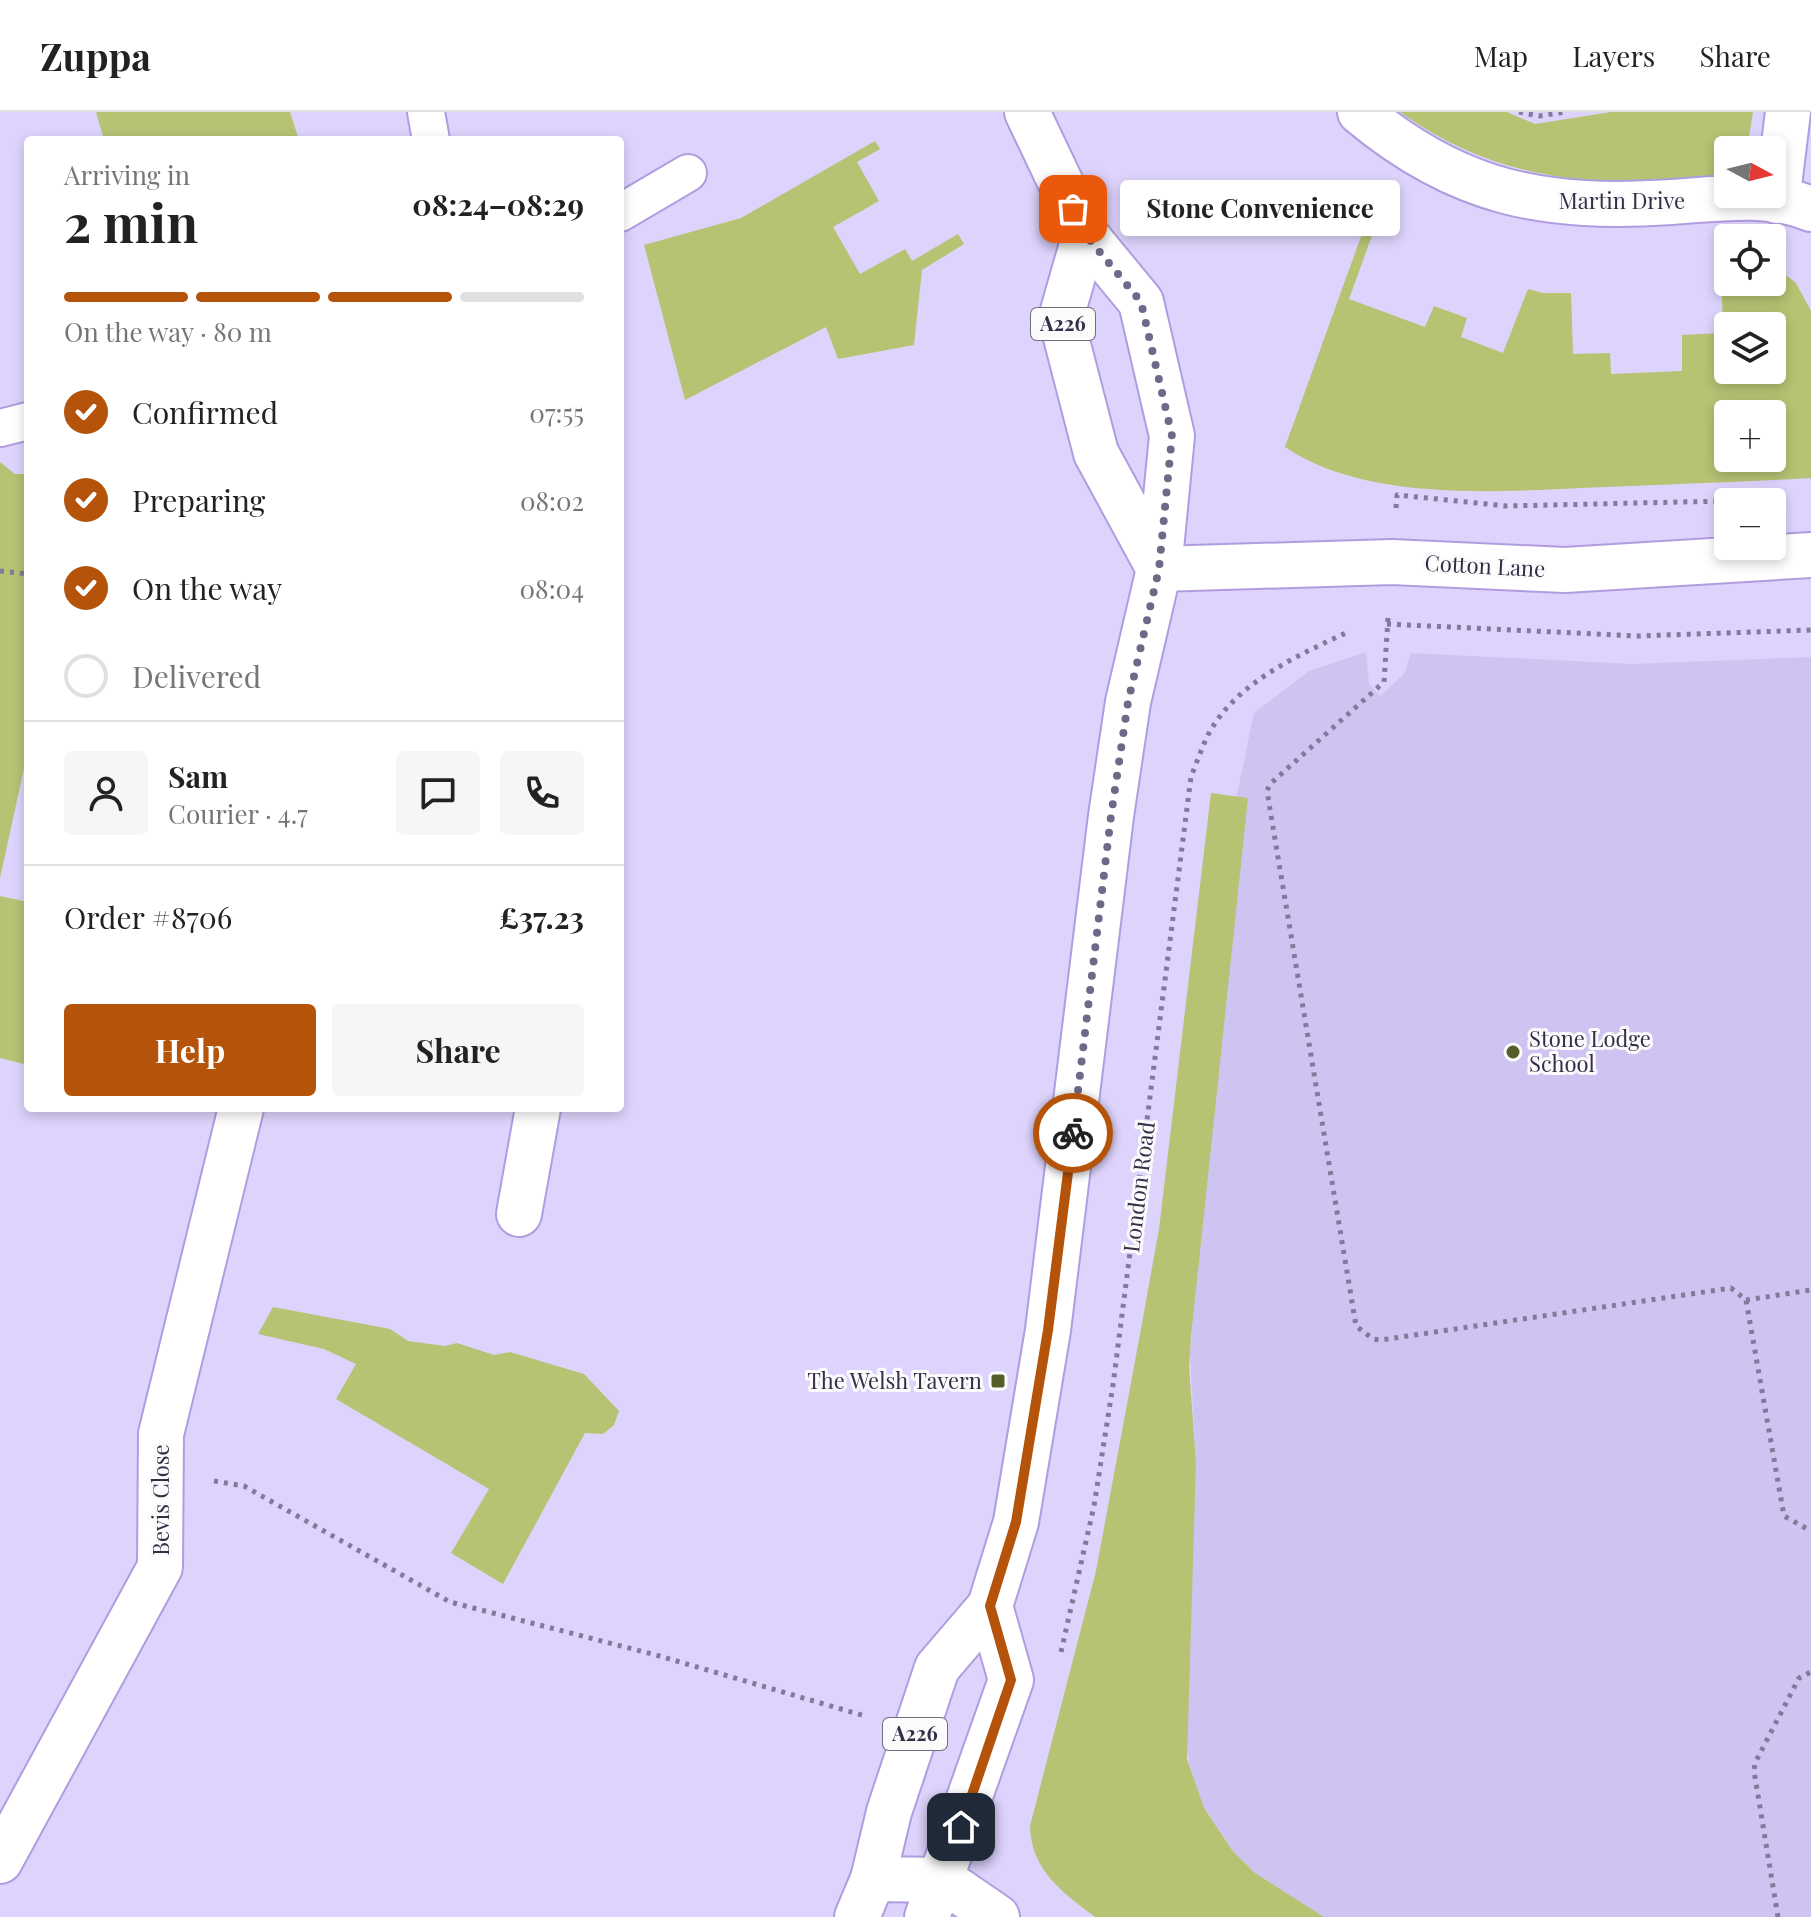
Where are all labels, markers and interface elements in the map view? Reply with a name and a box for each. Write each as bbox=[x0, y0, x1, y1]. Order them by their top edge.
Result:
text: Zuppa bbox=[40, 30, 151, 81]
text: Map bbox=[1474, 37, 1528, 74]
text: Layers bbox=[1572, 37, 1655, 74]
text: Share bbox=[1699, 37, 1771, 74]
north arrow bbox=[1714, 136, 1786, 208]
map controls bbox=[1714, 136, 1786, 560]
text: Arriving in bbox=[64, 157, 190, 192]
pin bbox=[1039, 175, 1107, 243]
callout: Stone Convenience bbox=[1121, 181, 1401, 237]
text: 08:24–08:29 bbox=[412, 184, 584, 224]
street label: Martin Drive bbox=[1559, 185, 1685, 215]
text: 2 min bbox=[64, 187, 198, 256]
icon: bag bbox=[1051, 187, 1095, 231]
text: Stone Convenience bbox=[1146, 190, 1374, 225]
button: locate bbox=[1714, 224, 1786, 296]
road number: A226 bbox=[1031, 308, 1095, 340]
button: layers bbox=[1714, 312, 1786, 384]
text: On the way · 80 m bbox=[64, 314, 272, 349]
icon: check bbox=[64, 390, 108, 434]
text: Confirmed bbox=[132, 392, 278, 432]
text: 07:55 bbox=[529, 395, 584, 430]
button: + bbox=[1714, 400, 1786, 472]
icon: check bbox=[64, 478, 108, 522]
text: Preparing bbox=[132, 480, 265, 520]
text: 08:02 bbox=[520, 483, 584, 518]
button: − bbox=[1714, 488, 1786, 560]
street label: Cotton Lane bbox=[1424, 547, 1546, 583]
icon: check bbox=[64, 566, 108, 610]
text: On the way bbox=[132, 568, 282, 608]
text: 08:04 bbox=[520, 571, 584, 606]
text: Delivered bbox=[132, 656, 261, 696]
button: person bbox=[64, 751, 148, 835]
button: chat bbox=[396, 751, 480, 835]
button: phone bbox=[500, 751, 584, 835]
text: Sam bbox=[168, 756, 228, 796]
text: Courier · 4.7 bbox=[168, 796, 308, 831]
text: Order #8706 bbox=[64, 897, 232, 937]
text: £37.23 bbox=[499, 897, 584, 937]
button: Help bbox=[64, 1004, 316, 1096]
button: Share bbox=[332, 1004, 584, 1096]
place label: Stone Lodge School bbox=[1529, 1023, 1651, 1078]
marker: Stone Lodge School bbox=[1504, 1043, 1522, 1061]
courier bbox=[1033, 1093, 1113, 1173]
icon: bike bbox=[1051, 1111, 1095, 1155]
street label: London Road bbox=[1115, 1120, 1161, 1254]
place label: The Welsh Tavern bbox=[807, 1365, 982, 1395]
marker: The Welsh Tavern bbox=[989, 1372, 1007, 1390]
street label: Bevis Close bbox=[145, 1444, 175, 1556]
road number: A226 bbox=[883, 1718, 947, 1750]
pin bbox=[927, 1793, 995, 1861]
icon: home bbox=[939, 1805, 983, 1849]

